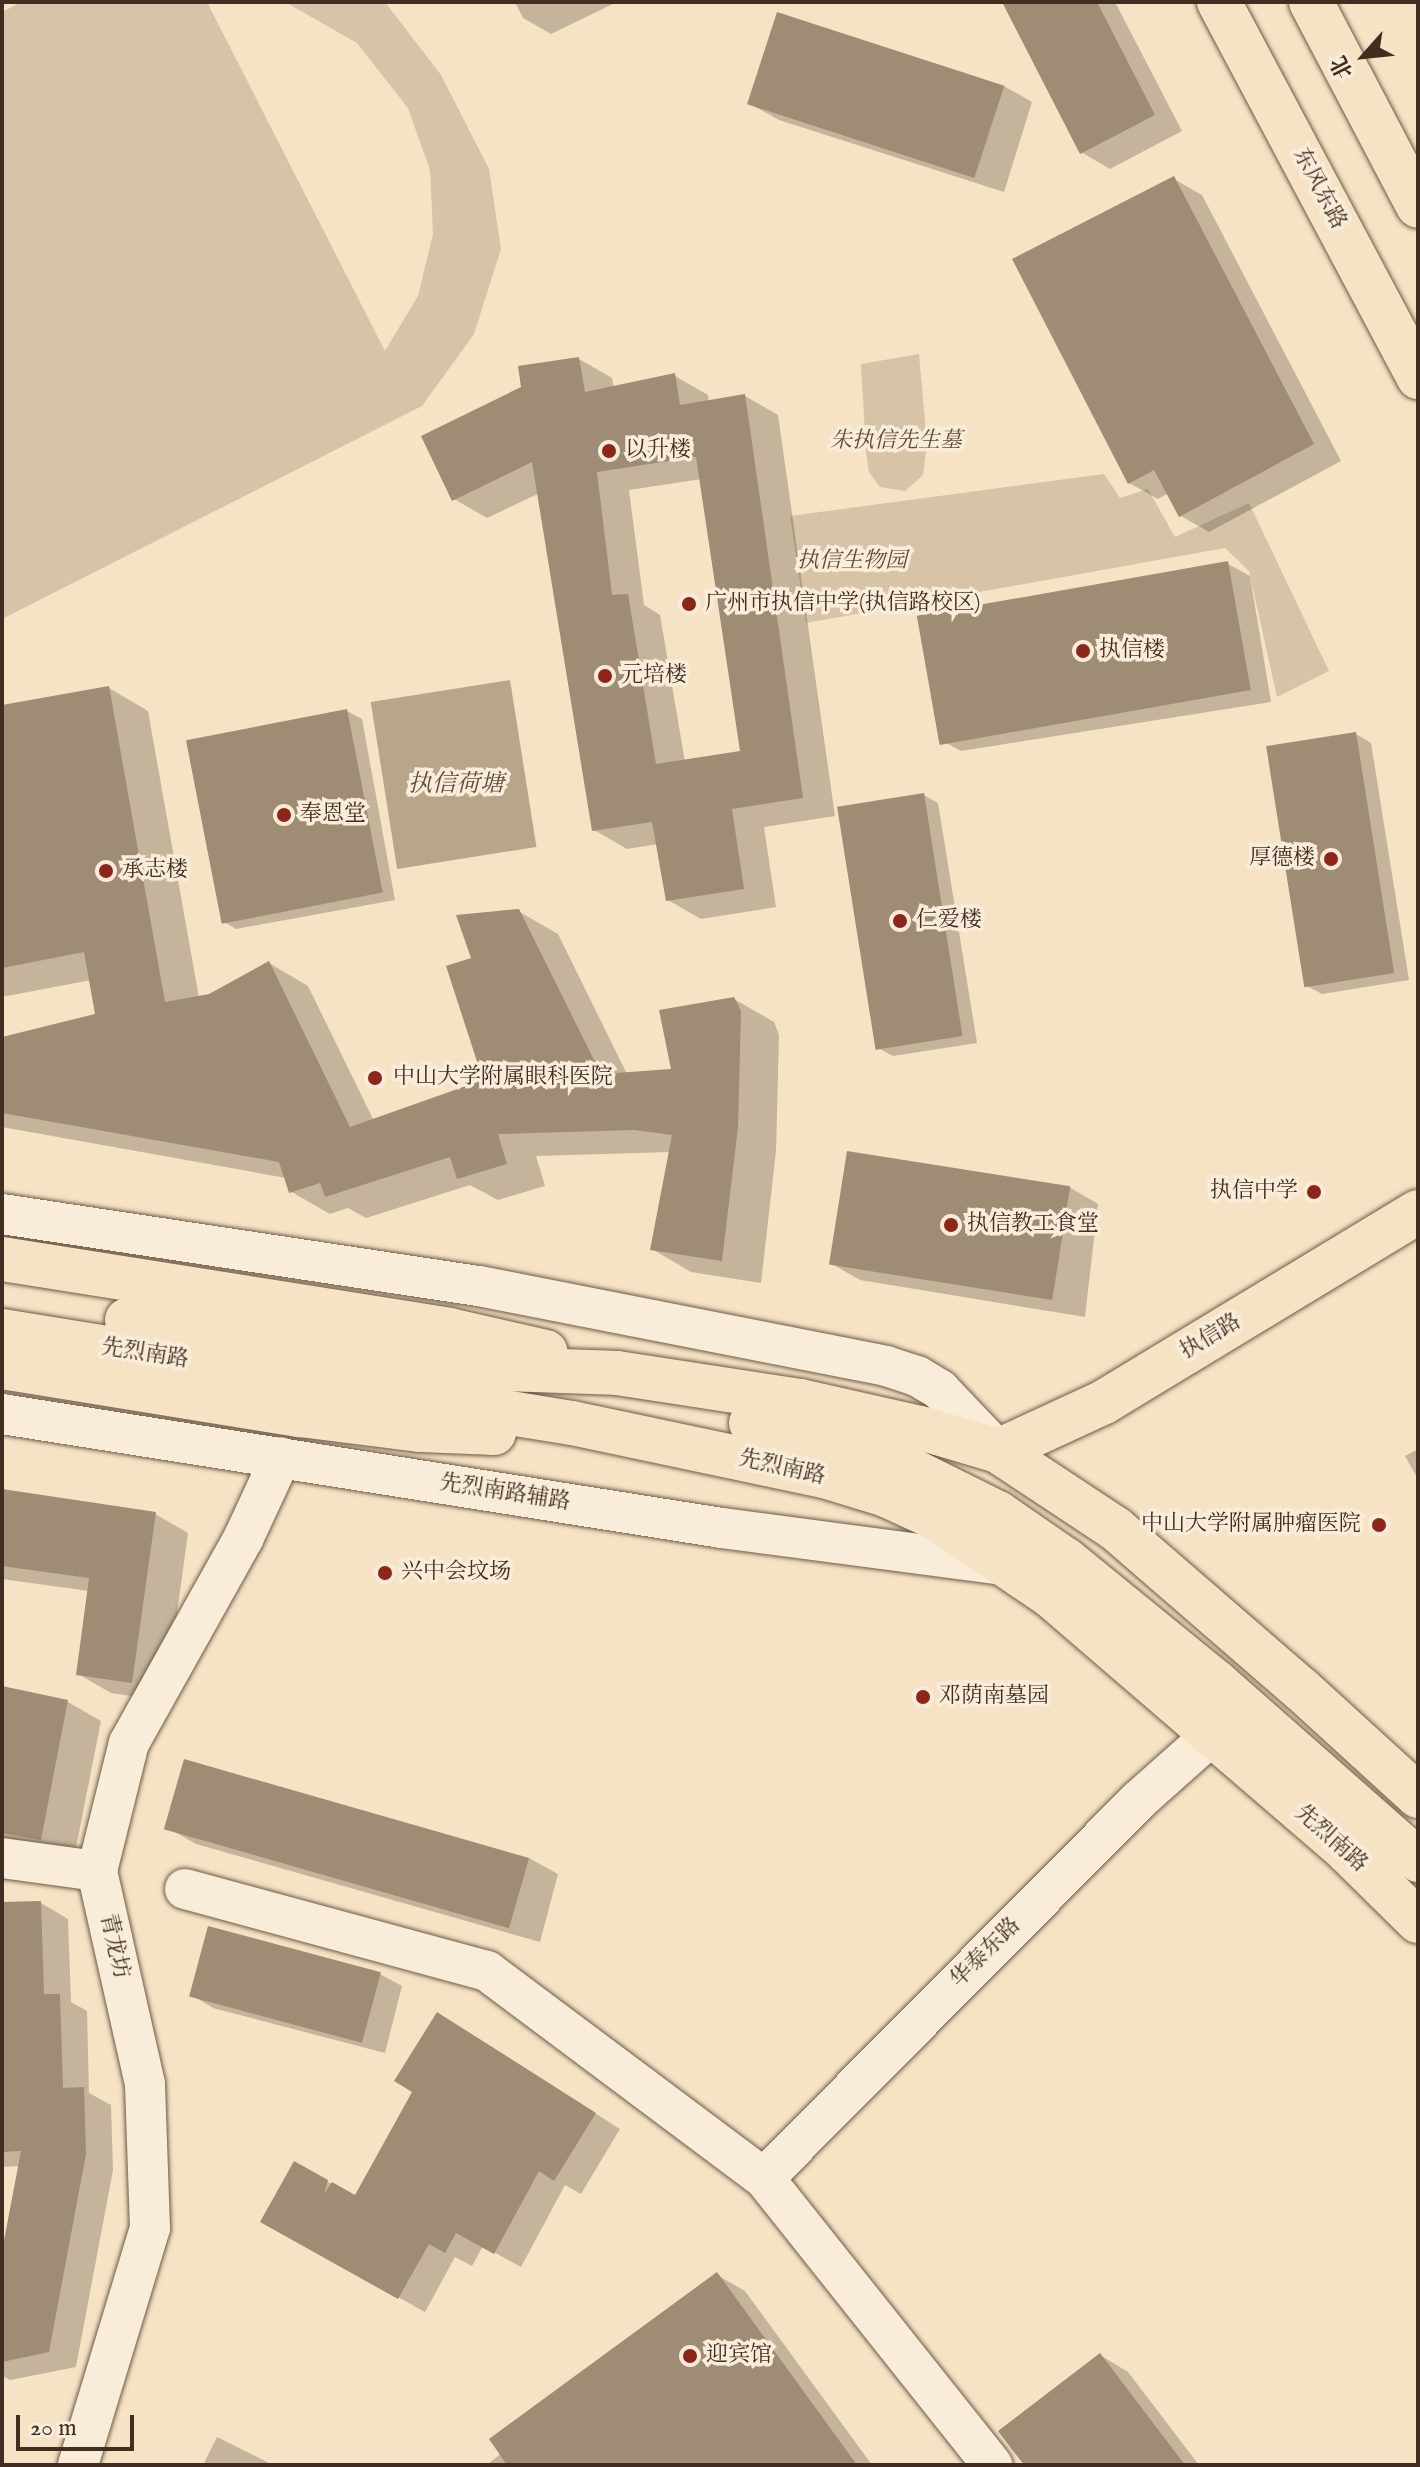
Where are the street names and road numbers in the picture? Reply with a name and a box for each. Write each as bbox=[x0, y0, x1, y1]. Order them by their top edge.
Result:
street label: 东风东路 bbox=[1287, 144, 1351, 234]
street label: 执信路 bbox=[1176, 1309, 1246, 1365]
street label: 先烈南路 bbox=[99, 1334, 191, 1374]
street label: 先烈南路 bbox=[736, 1445, 828, 1491]
street label: 先烈南路辅路 bbox=[438, 1470, 572, 1516]
street label: 先烈南路 bbox=[1289, 1800, 1373, 1878]
street label: 青龙坊 bbox=[94, 1911, 134, 1981]
street label: 华泰东路 bbox=[946, 1913, 1026, 1993]

